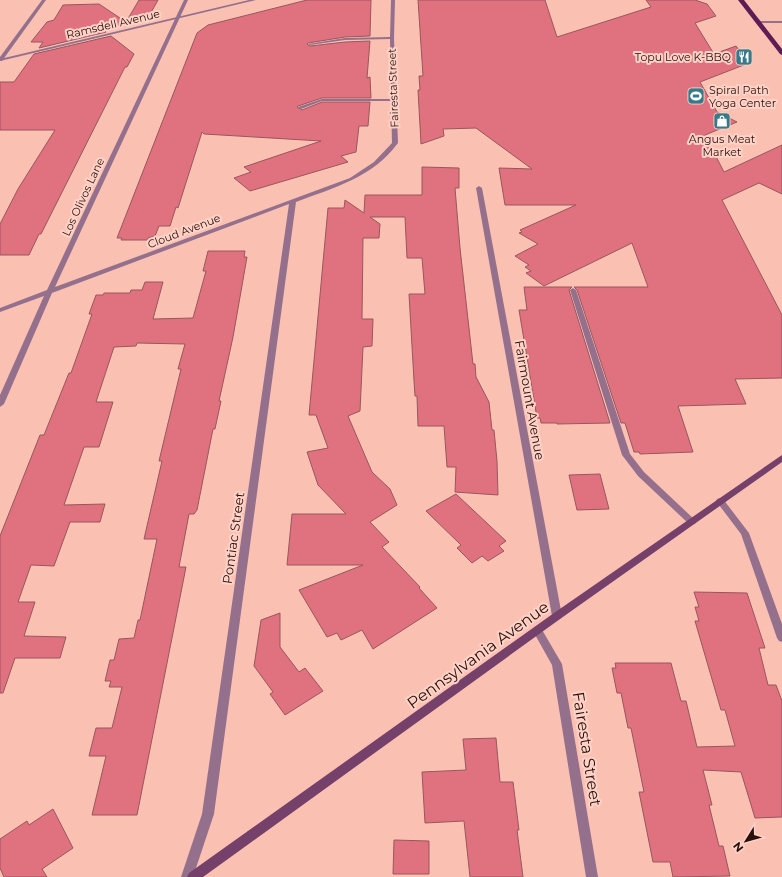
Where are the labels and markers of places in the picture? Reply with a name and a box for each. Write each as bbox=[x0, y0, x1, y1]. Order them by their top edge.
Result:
restaurant icon: Topu Love K-BBQ bbox=[734, 47, 754, 67]
place label: Topu Love K-BBQ bbox=[635, 50, 732, 64]
place label: Spiral Path Yoga Center bbox=[709, 83, 776, 110]
sports icon: Spiral Path Yoga Center bbox=[686, 86, 706, 106]
shop icon: Angus Meat Market bbox=[712, 111, 732, 131]
place label: Angus Meat Market bbox=[689, 132, 756, 159]

